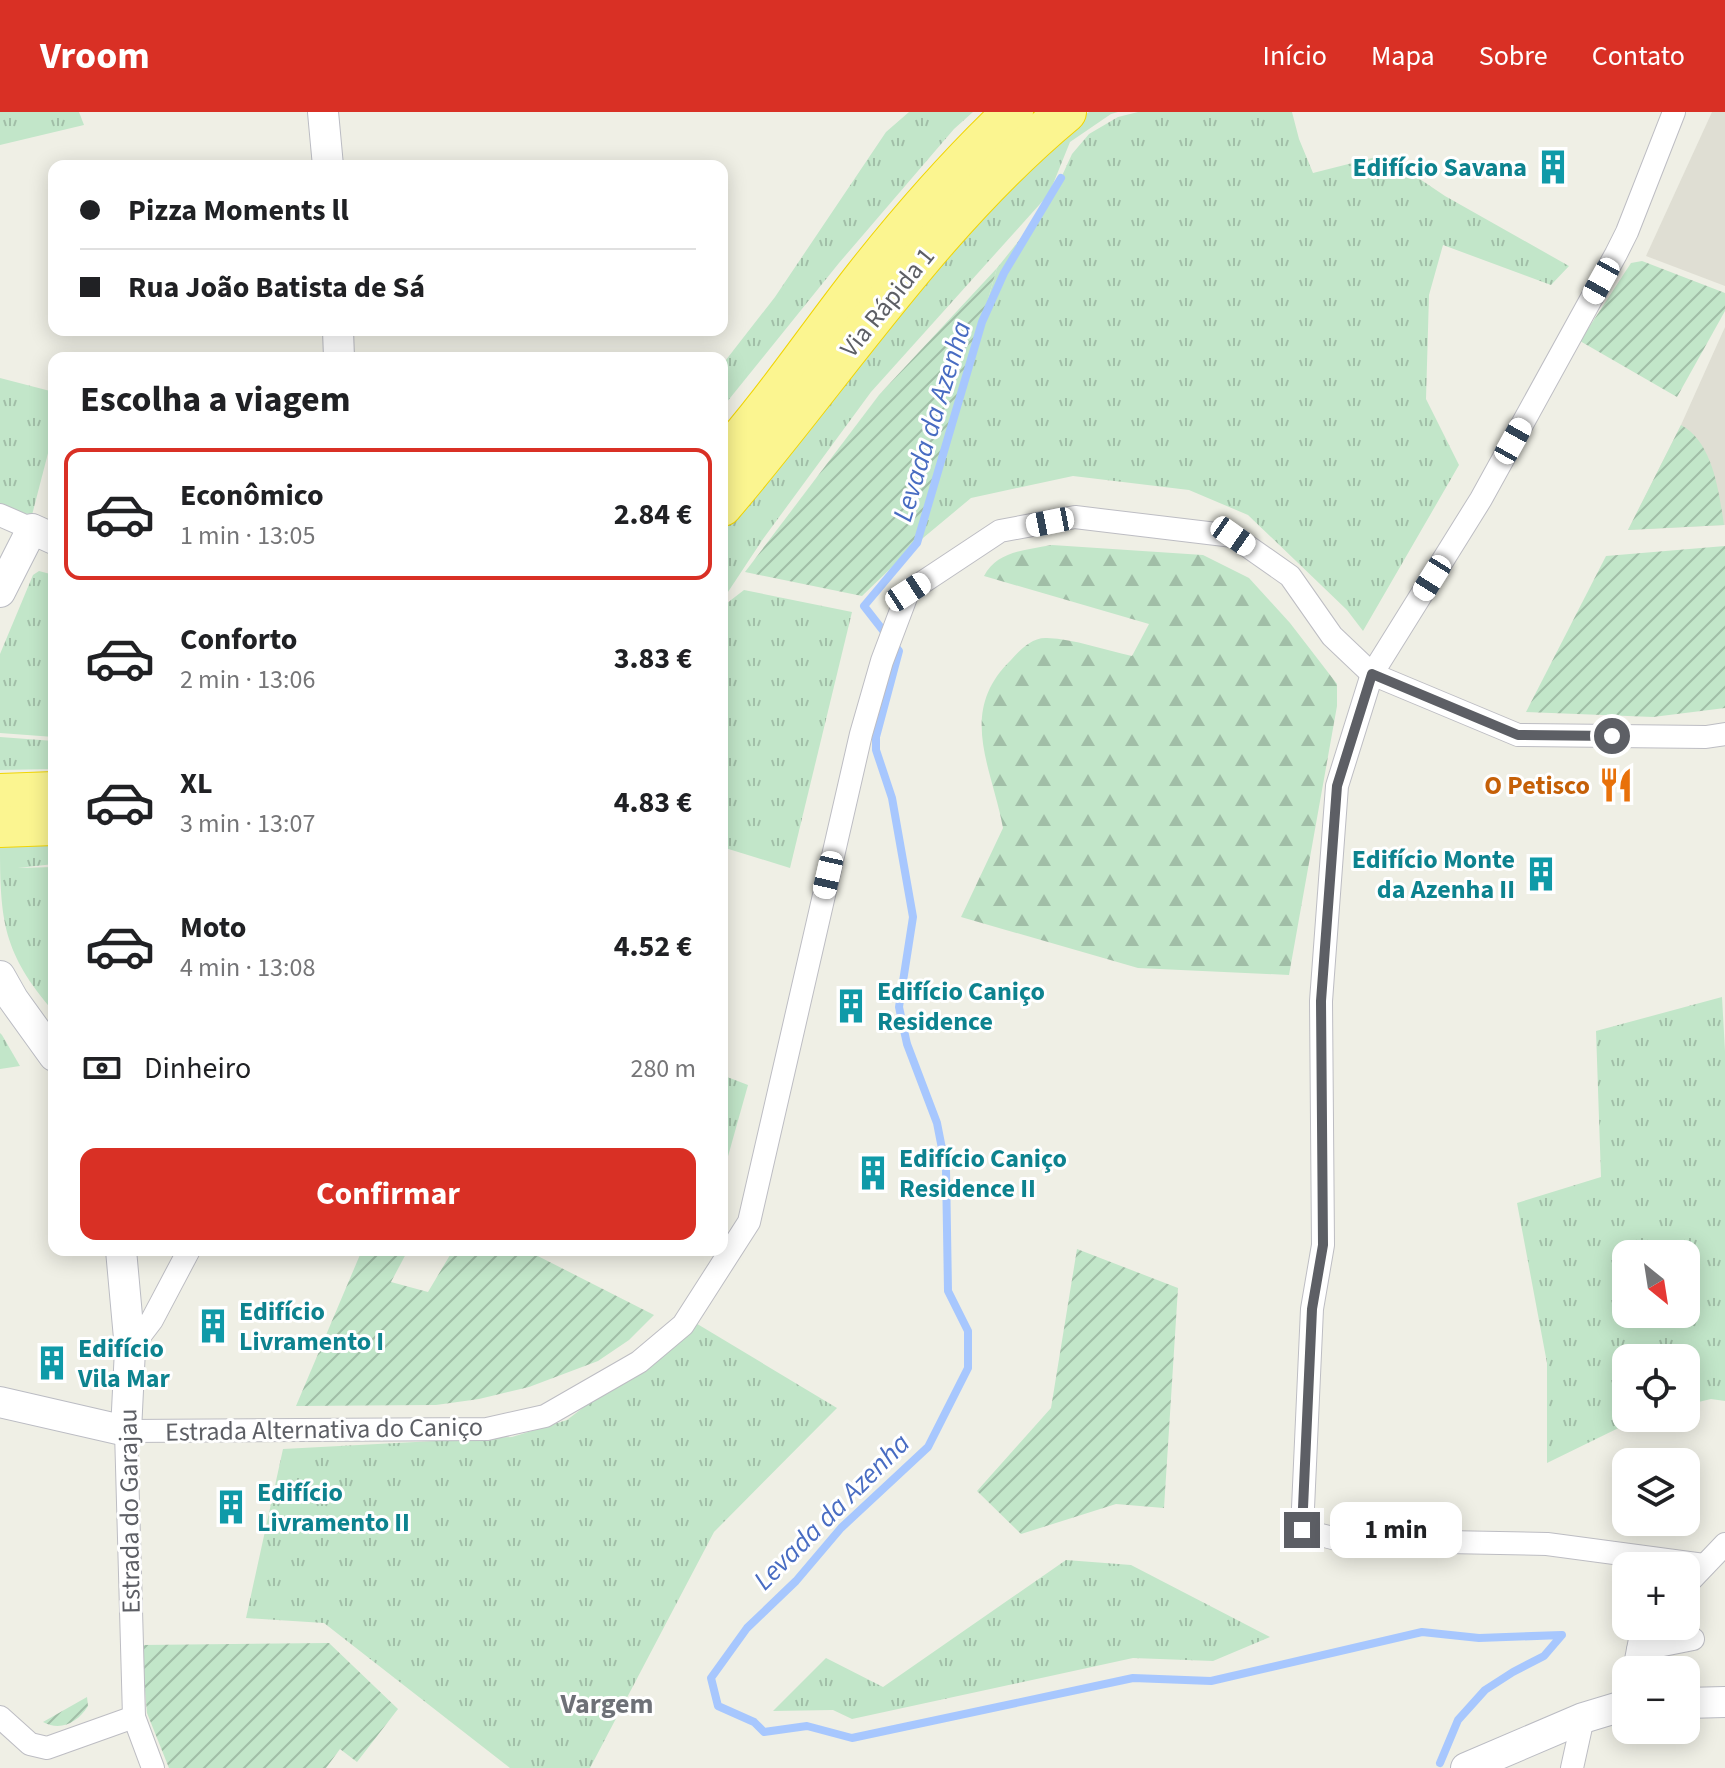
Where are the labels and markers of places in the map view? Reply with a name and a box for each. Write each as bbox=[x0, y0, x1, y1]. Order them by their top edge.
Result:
building icon: Edifício Savana bbox=[1534, 148, 1572, 186]
place label: Edifício Savana bbox=[1352, 149, 1527, 186]
restaurant icon: O Petisco bbox=[1597, 766, 1635, 804]
place label: O Petisco bbox=[1484, 767, 1590, 804]
place label: Edifício Monte da Azenha II bbox=[1352, 841, 1515, 908]
building icon: Edifício Monte da Azenha II bbox=[1522, 855, 1560, 893]
place label: Edifício Caniço Residence bbox=[877, 973, 1045, 1040]
building icon: Edifício Caniço Residence bbox=[832, 987, 870, 1025]
place label: Edifício Caniço Residence II bbox=[899, 1140, 1067, 1207]
building icon: Edifício Caniço Residence II bbox=[854, 1154, 892, 1192]
place label: Edifício Livramento I bbox=[239, 1293, 384, 1360]
building icon: Edifício Livramento I bbox=[194, 1307, 232, 1345]
place label: Edifício Vila Mar bbox=[77, 1330, 170, 1397]
building icon: Edifício Vila Mar bbox=[33, 1344, 71, 1382]
place label: Edifício Livramento II bbox=[257, 1474, 410, 1541]
building icon: Edifício Livramento II bbox=[212, 1488, 250, 1526]

